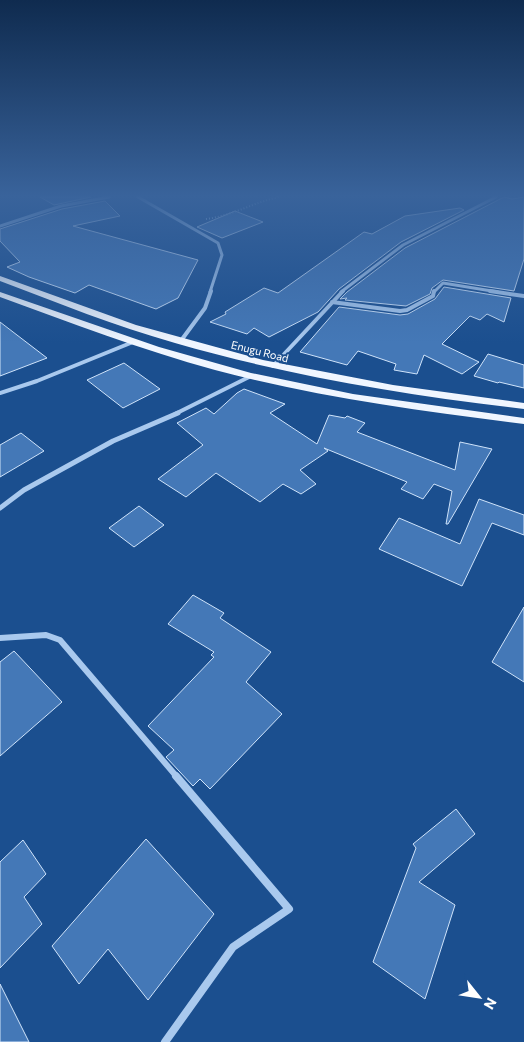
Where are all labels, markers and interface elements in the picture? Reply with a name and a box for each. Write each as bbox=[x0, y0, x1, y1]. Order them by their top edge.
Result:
street label: Enugu Road bbox=[230, 338, 290, 364]
north arrow bbox=[454, 972, 504, 1022]
text: N bbox=[481, 995, 501, 1013]

